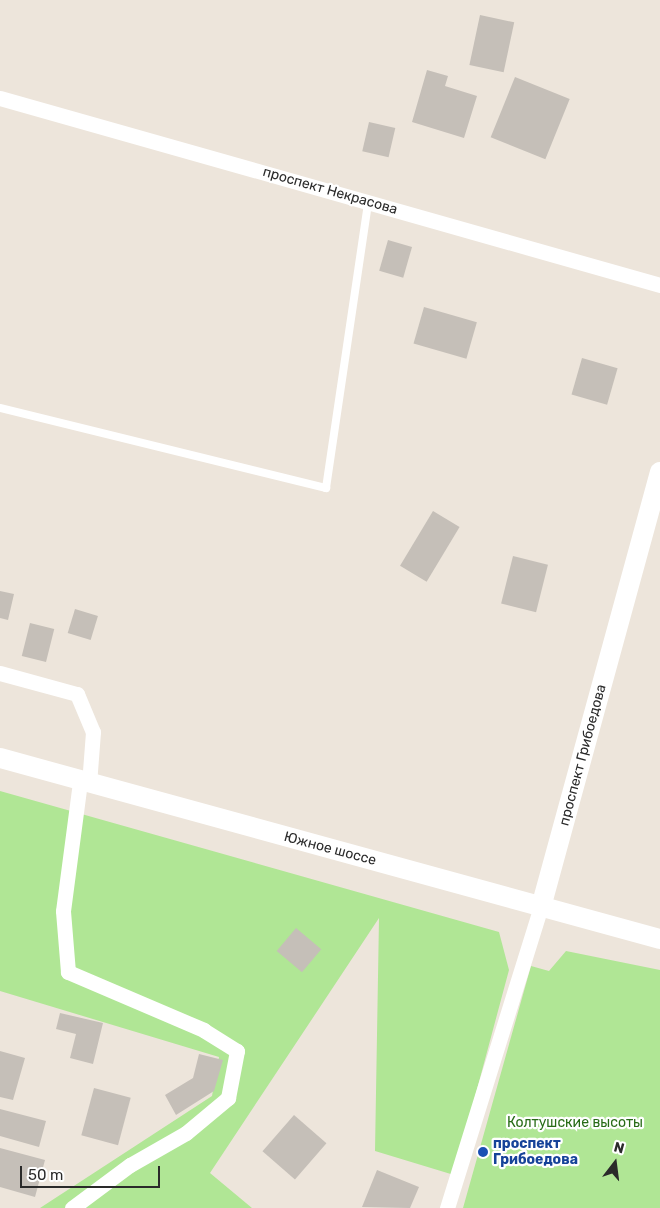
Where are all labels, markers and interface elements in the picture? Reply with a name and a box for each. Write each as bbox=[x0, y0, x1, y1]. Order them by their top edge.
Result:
street label: проспект Некрасова bbox=[261, 164, 399, 218]
street label: проспект Грибоедова bbox=[556, 682, 610, 828]
street label: Южное шоссе bbox=[282, 829, 378, 869]
park label: Колтушские высоты bbox=[507, 1115, 643, 1131]
place label: проспект Грибоедова bbox=[493, 1136, 578, 1168]
north arrow bbox=[590, 1138, 640, 1188]
text: N bbox=[612, 1139, 626, 1158]
marker: проспект Грибоедова bbox=[477, 1146, 489, 1158]
scale bar bbox=[22, 1156, 162, 1188]
text: 50 m bbox=[28, 1166, 63, 1184]

